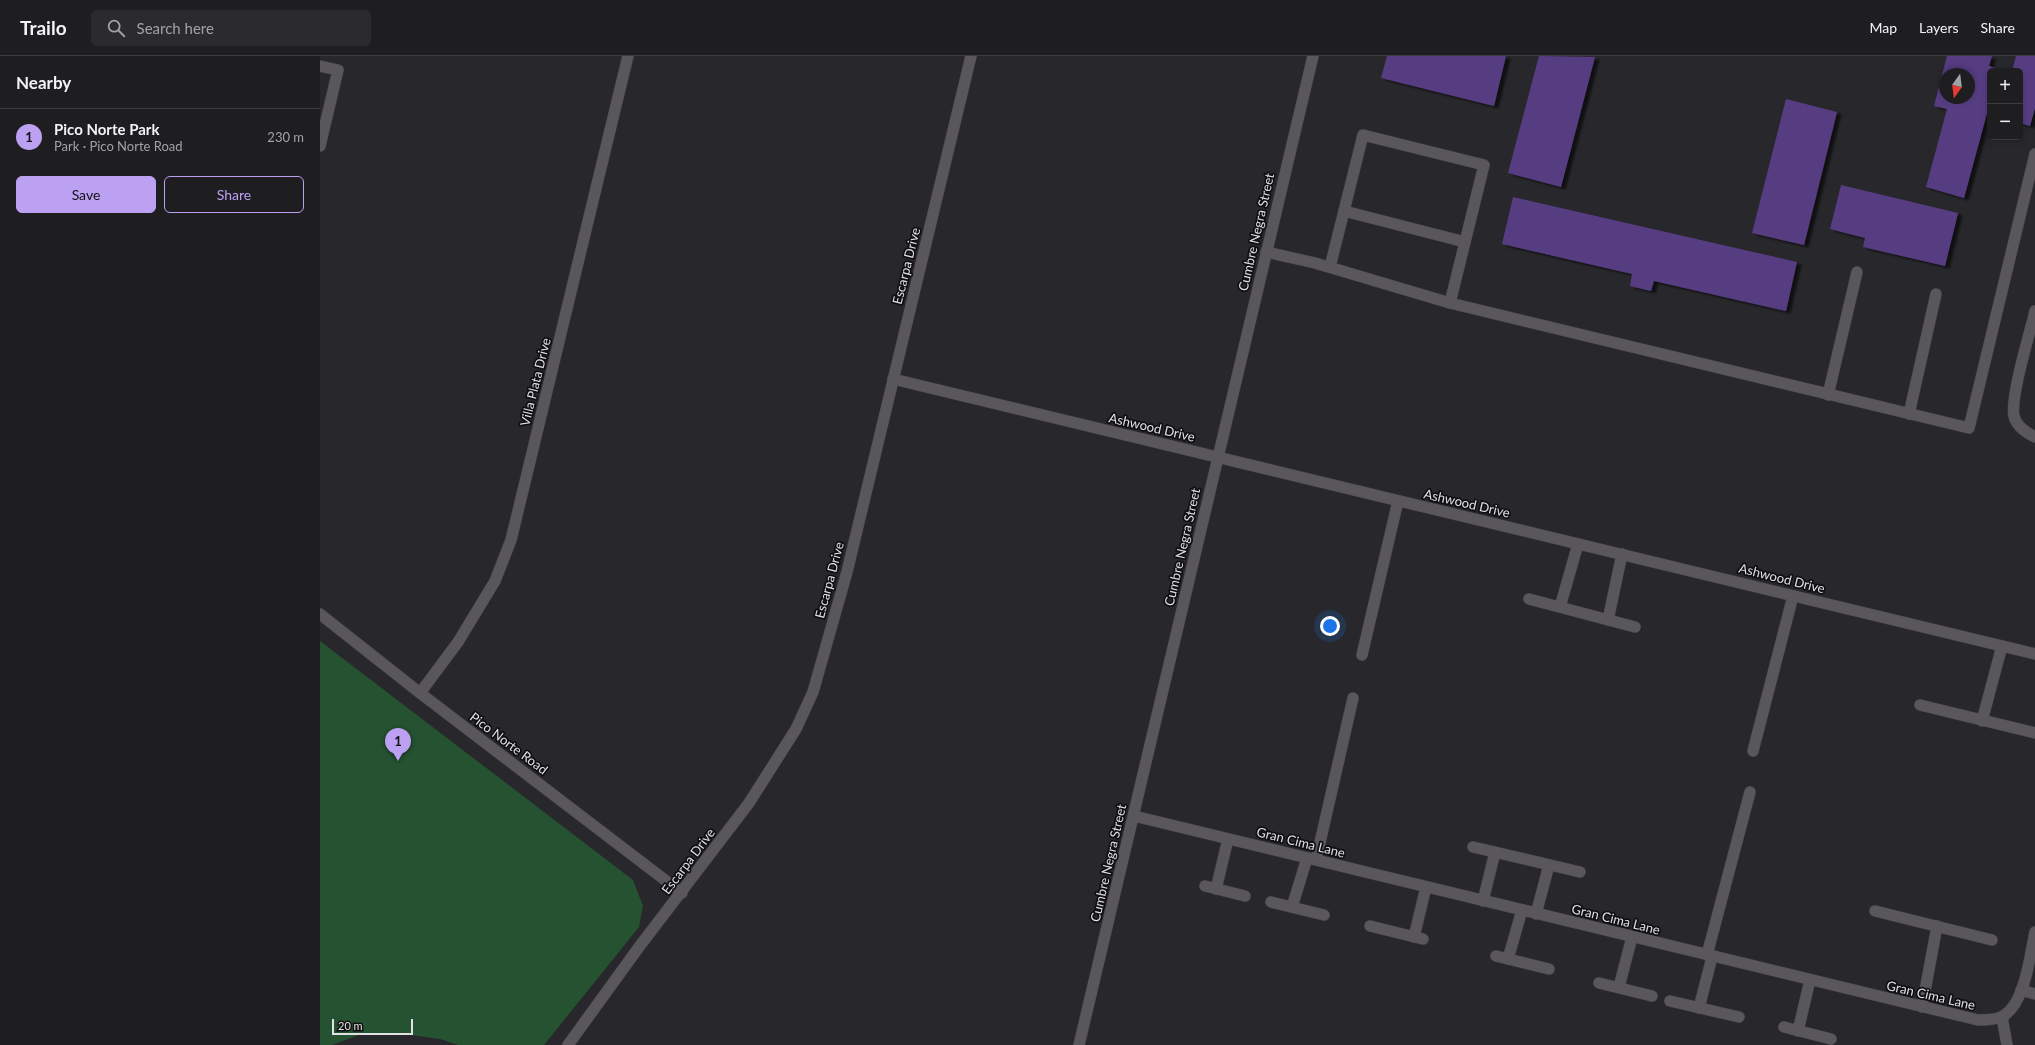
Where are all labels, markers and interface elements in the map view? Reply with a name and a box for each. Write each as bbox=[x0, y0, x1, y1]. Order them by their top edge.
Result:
search box bbox=[91, 10, 371, 46]
text: Trailo bbox=[20, 16, 67, 39]
icon: search bbox=[105, 17, 127, 39]
text: Search here bbox=[137, 19, 214, 37]
text: Map bbox=[1869, 19, 1897, 36]
text: Layers bbox=[1919, 19, 1959, 36]
text: Share bbox=[1981, 19, 2015, 36]
north arrow bbox=[1939, 68, 1975, 104]
map controls bbox=[1987, 68, 2023, 140]
button: + bbox=[1987, 68, 2023, 104]
text: Nearby bbox=[16, 72, 71, 93]
button: − bbox=[1987, 104, 2023, 140]
text: Pico Norte Park bbox=[54, 120, 159, 138]
text: 1 bbox=[25, 129, 33, 145]
text: 230 m bbox=[267, 129, 304, 145]
text: Park · Pico Norte Road bbox=[54, 138, 183, 154]
street label: Cumbre Negra Street bbox=[1235, 171, 1277, 292]
button: Save bbox=[16, 176, 156, 213]
button: Share bbox=[164, 176, 304, 213]
street label: Escarpa Drive bbox=[889, 226, 923, 306]
street label: Villa Plata Drive bbox=[516, 336, 554, 428]
street label: Ashwood Drive bbox=[1107, 409, 1197, 445]
street label: Ashwood Drive bbox=[1422, 485, 1512, 521]
street label: Cumbre Negra Street bbox=[1161, 486, 1203, 607]
street label: Escarpa Drive bbox=[811, 540, 847, 620]
street label: Ashwood Drive bbox=[1737, 560, 1827, 596]
your location bbox=[1320, 616, 1340, 636]
street label: Pico Norte Road bbox=[467, 709, 551, 777]
pin: 1 bbox=[385, 728, 411, 761]
street label: Cumbre Negra Street bbox=[1087, 802, 1129, 923]
street label: Gran Cima Lane bbox=[1255, 823, 1347, 861]
street label: Escarpa Drive bbox=[658, 825, 718, 897]
street label: Gran Cima Lane bbox=[1570, 900, 1662, 938]
street label: Gran Cima Lane bbox=[1885, 977, 1977, 1013]
scale bar bbox=[332, 1017, 413, 1036]
text: 20 m bbox=[338, 1019, 363, 1032]

